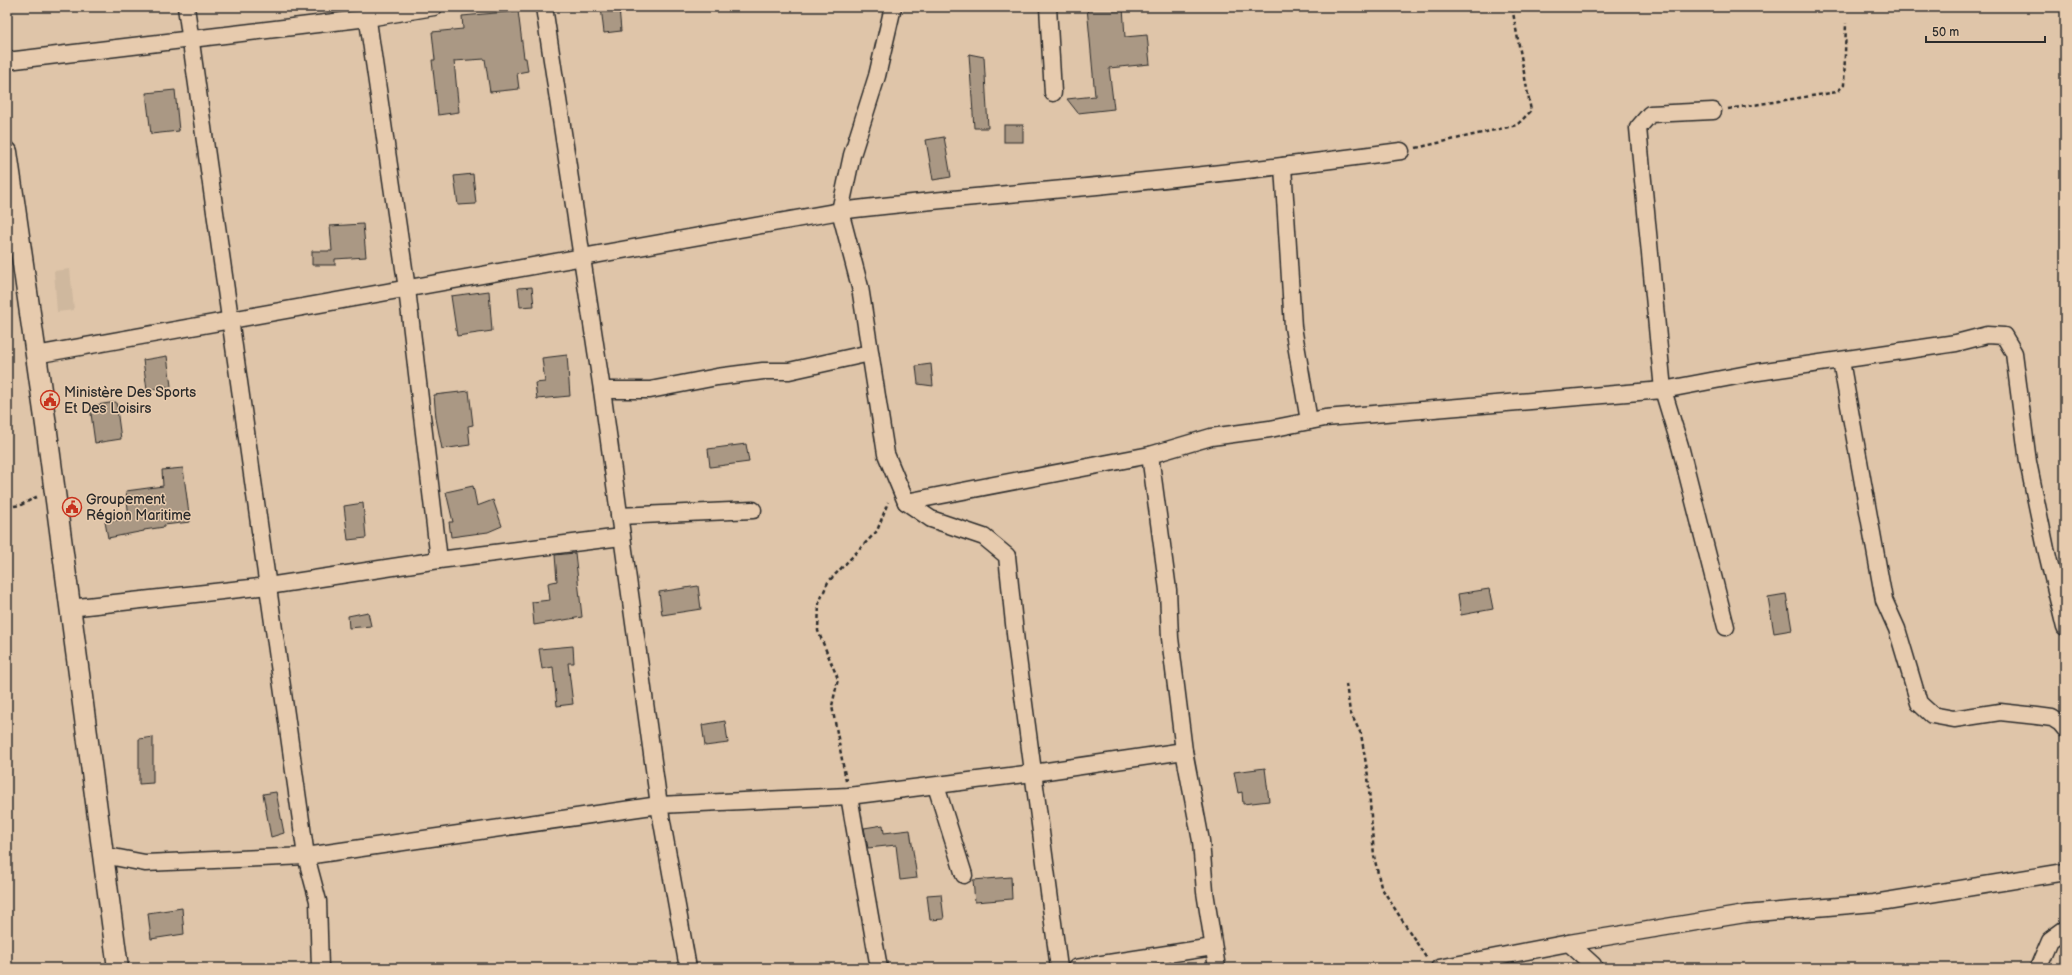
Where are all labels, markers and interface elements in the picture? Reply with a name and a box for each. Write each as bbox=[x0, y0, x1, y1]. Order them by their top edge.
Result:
scale bar bbox=[1926, 18, 2045, 44]
text: 50 m bbox=[1932, 25, 1959, 40]
place label: Ministère Des Sports Et Des Loisirs bbox=[64, 384, 196, 417]
public building icon: Ministère Des Sports Et Des Loisirs bbox=[39, 389, 61, 411]
place label: Groupement Région Maritime bbox=[86, 491, 191, 524]
public building icon: Groupement Région Maritime bbox=[61, 496, 83, 518]

